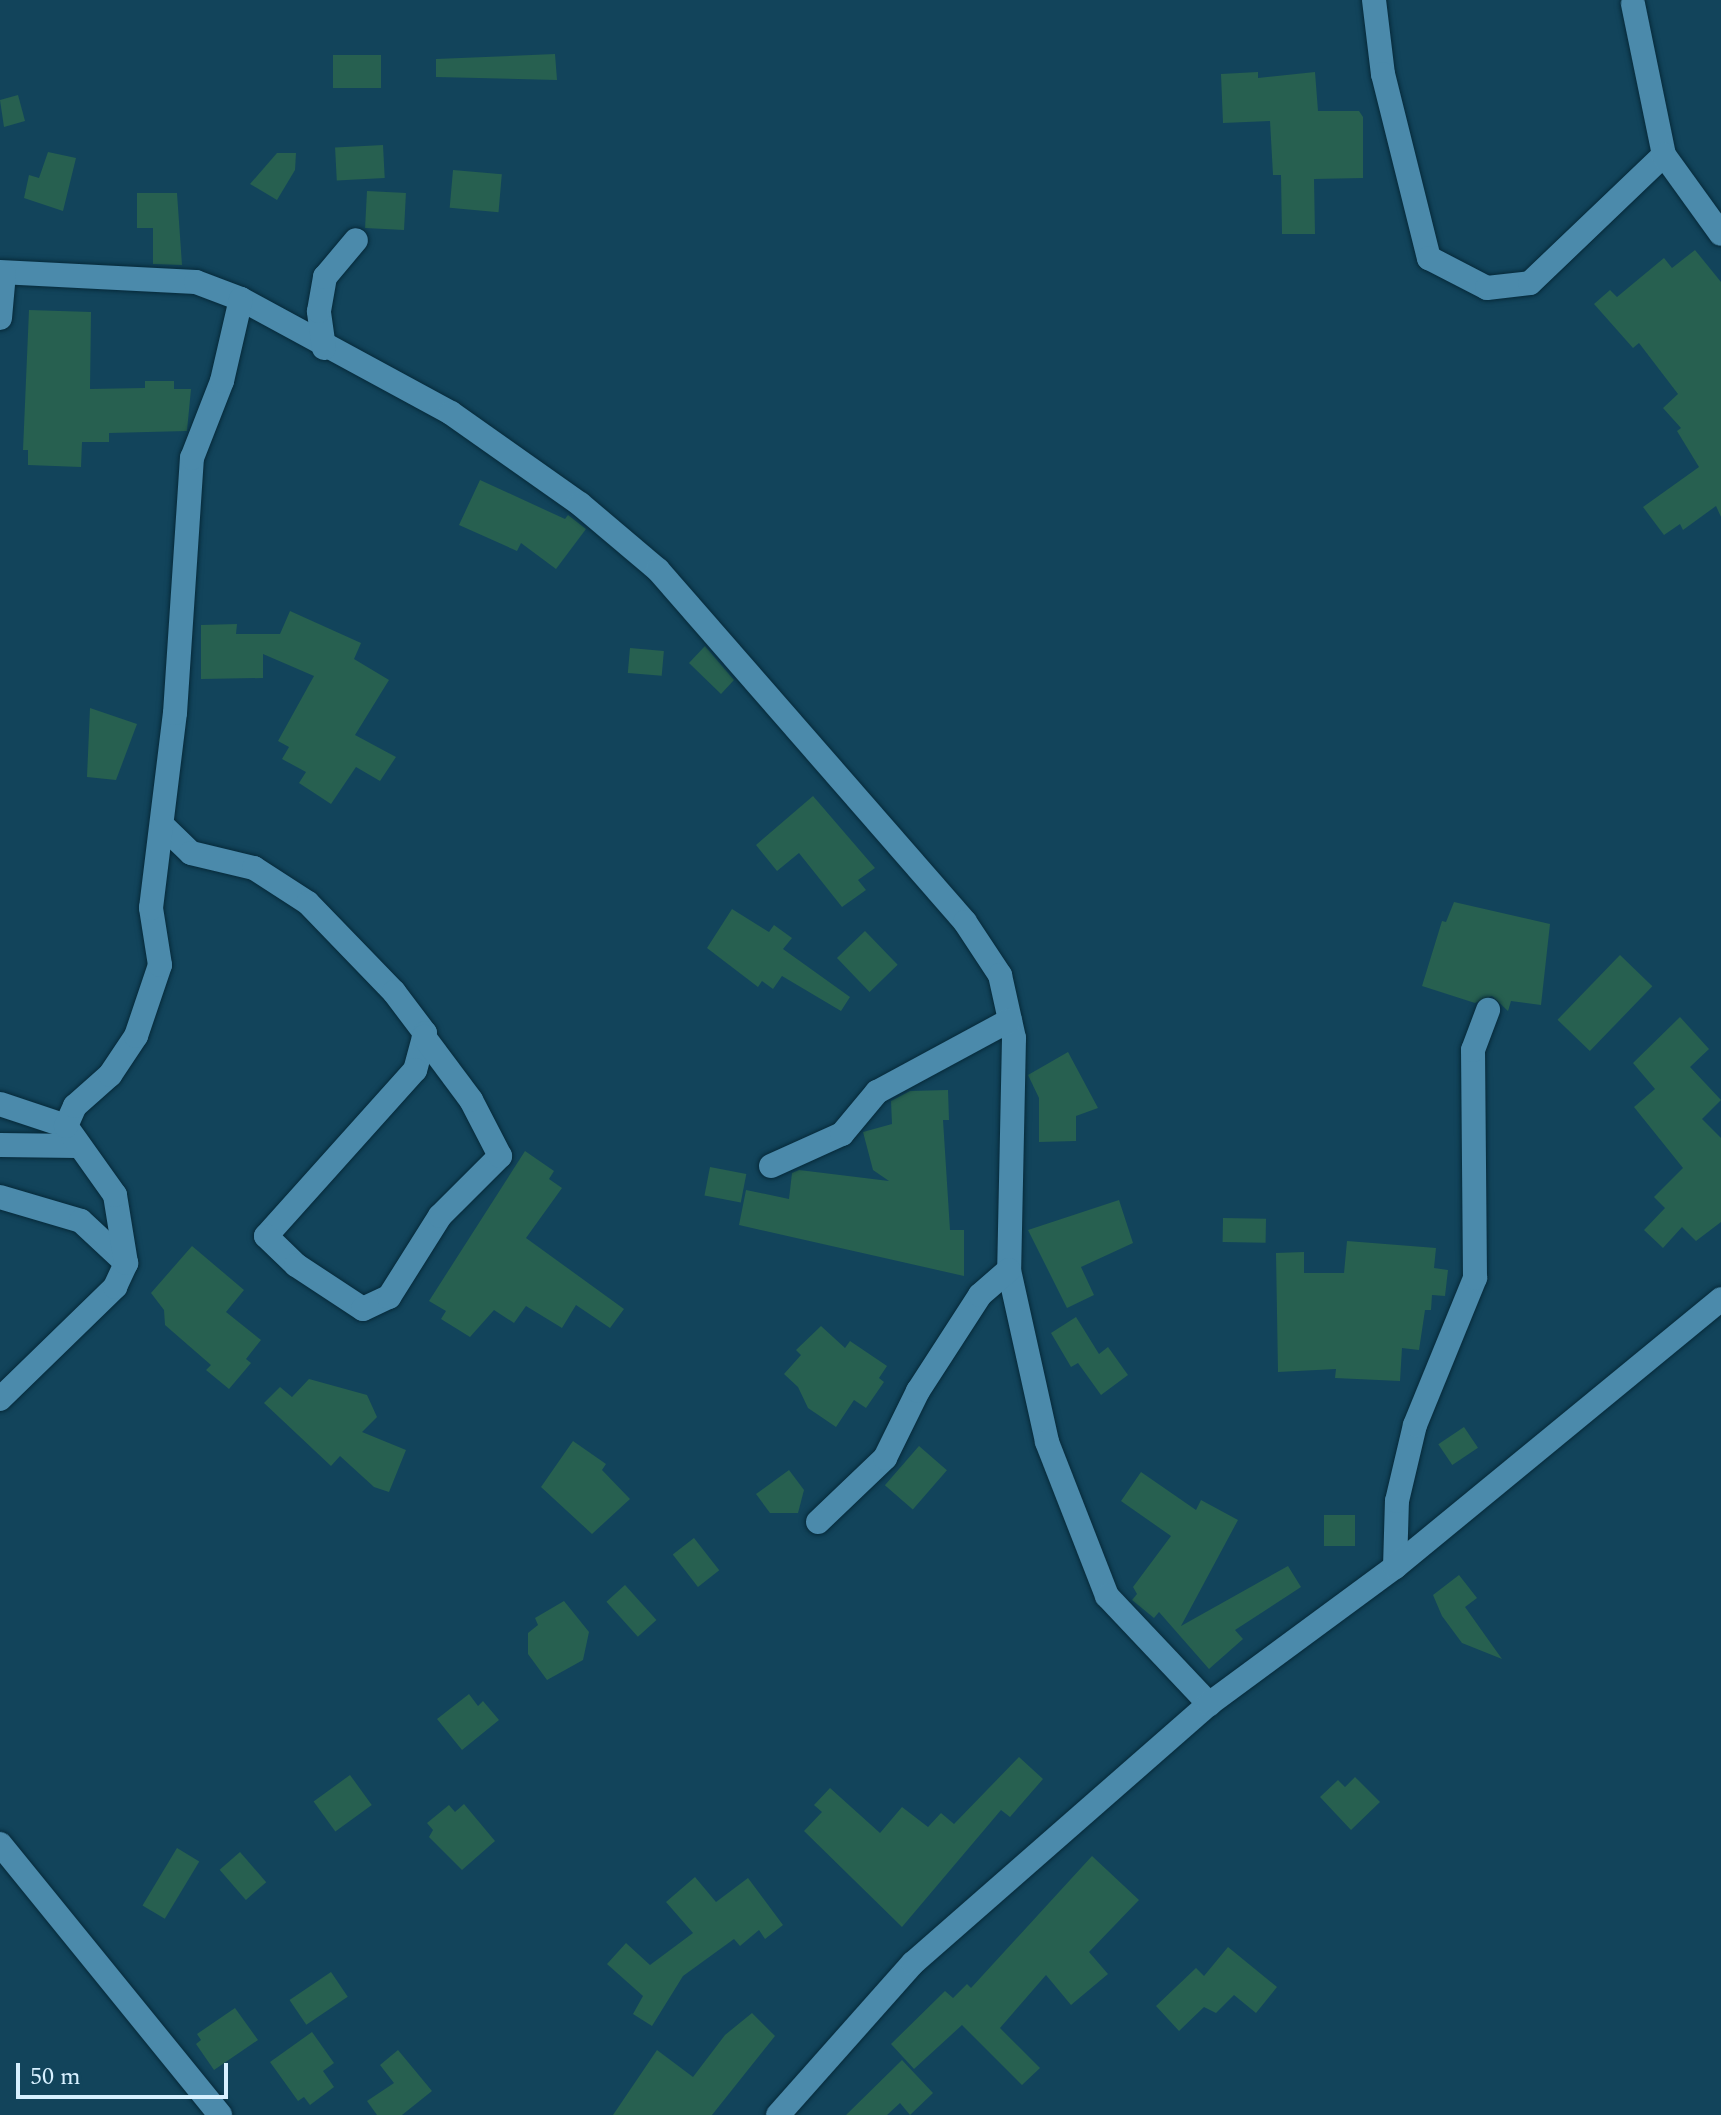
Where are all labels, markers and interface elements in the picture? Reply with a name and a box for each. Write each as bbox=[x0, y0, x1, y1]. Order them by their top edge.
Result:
scale bar bbox=[20, 2047, 232, 2097]
text: 50 m bbox=[30, 2059, 81, 2095]

